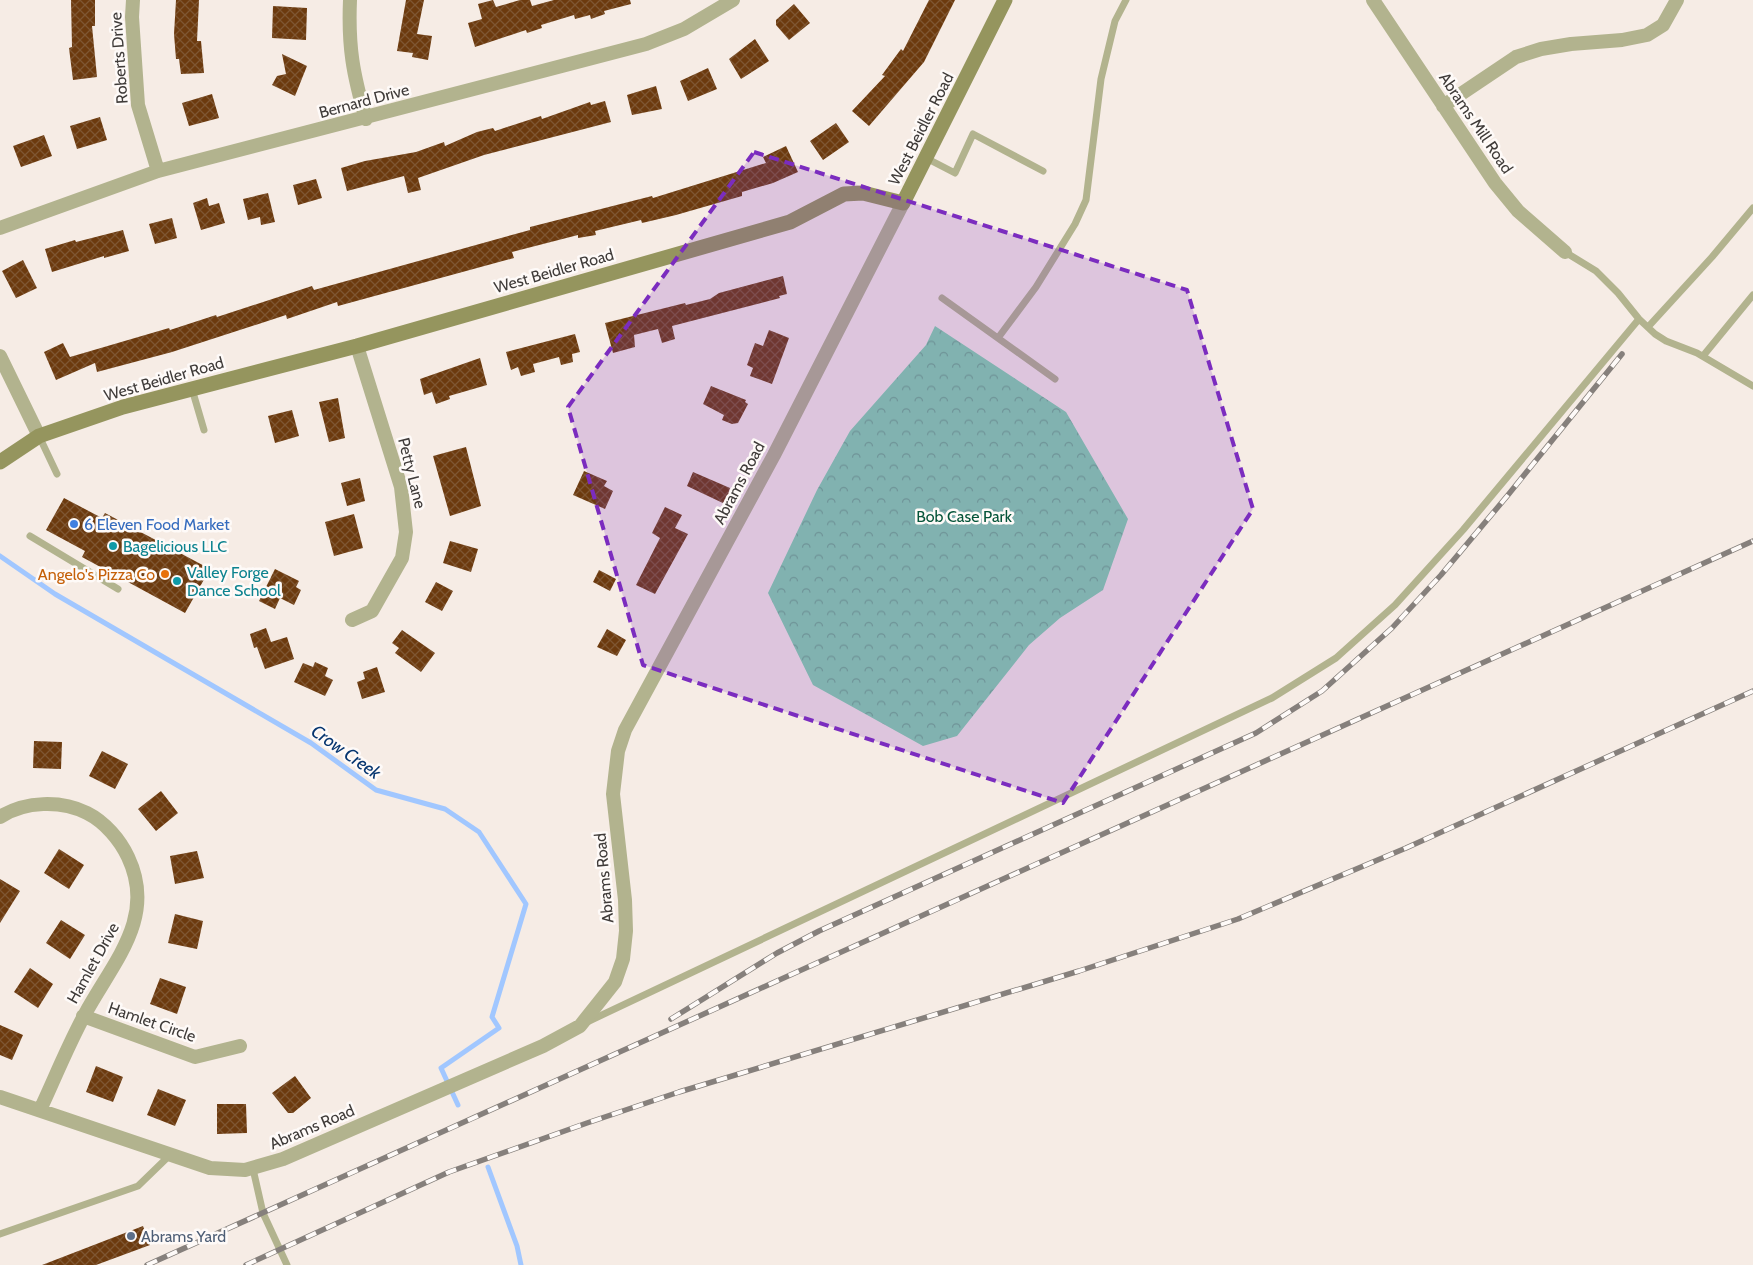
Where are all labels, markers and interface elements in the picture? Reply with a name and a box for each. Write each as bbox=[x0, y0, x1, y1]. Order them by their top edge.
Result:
street label: Roberts Drive bbox=[106, 12, 132, 104]
street label: Abrams Mill Road bbox=[1435, 69, 1517, 177]
street label: West Beidler Road bbox=[884, 70, 958, 188]
street label: Bernard Drive bbox=[317, 80, 411, 122]
street label: West Beidler Road bbox=[492, 245, 616, 297]
street label: West Beidler Road bbox=[102, 353, 226, 405]
street label: Petty Lane bbox=[394, 436, 430, 510]
street label: Abrams Road bbox=[709, 439, 769, 527]
park label: Bob Case Park bbox=[916, 507, 1013, 526]
place label: 6 Eleven Food Market bbox=[84, 515, 230, 534]
marker: 6 Eleven Food Market bbox=[68, 518, 80, 530]
place label: Bagelicious LLC bbox=[123, 537, 227, 556]
marker: Bagelicious LLC bbox=[107, 540, 119, 552]
place label: Valley Forge Dance School bbox=[187, 563, 281, 600]
place label: Angelo's Pizza Co bbox=[38, 565, 155, 584]
marker: Angelo's Pizza Co bbox=[159, 568, 171, 580]
marker: Valley Forge Dance School bbox=[171, 575, 183, 587]
water label: Crow Creek bbox=[307, 720, 386, 785]
street label: Abrams Road bbox=[591, 832, 617, 924]
street label: Hamlet Drive bbox=[63, 919, 123, 1007]
street label: Hamlet Circle bbox=[106, 998, 198, 1046]
street label: Abrams Road bbox=[267, 1101, 357, 1153]
place label: Abrams Yard bbox=[141, 1227, 226, 1246]
marker: Abrams Yard bbox=[125, 1230, 137, 1242]

